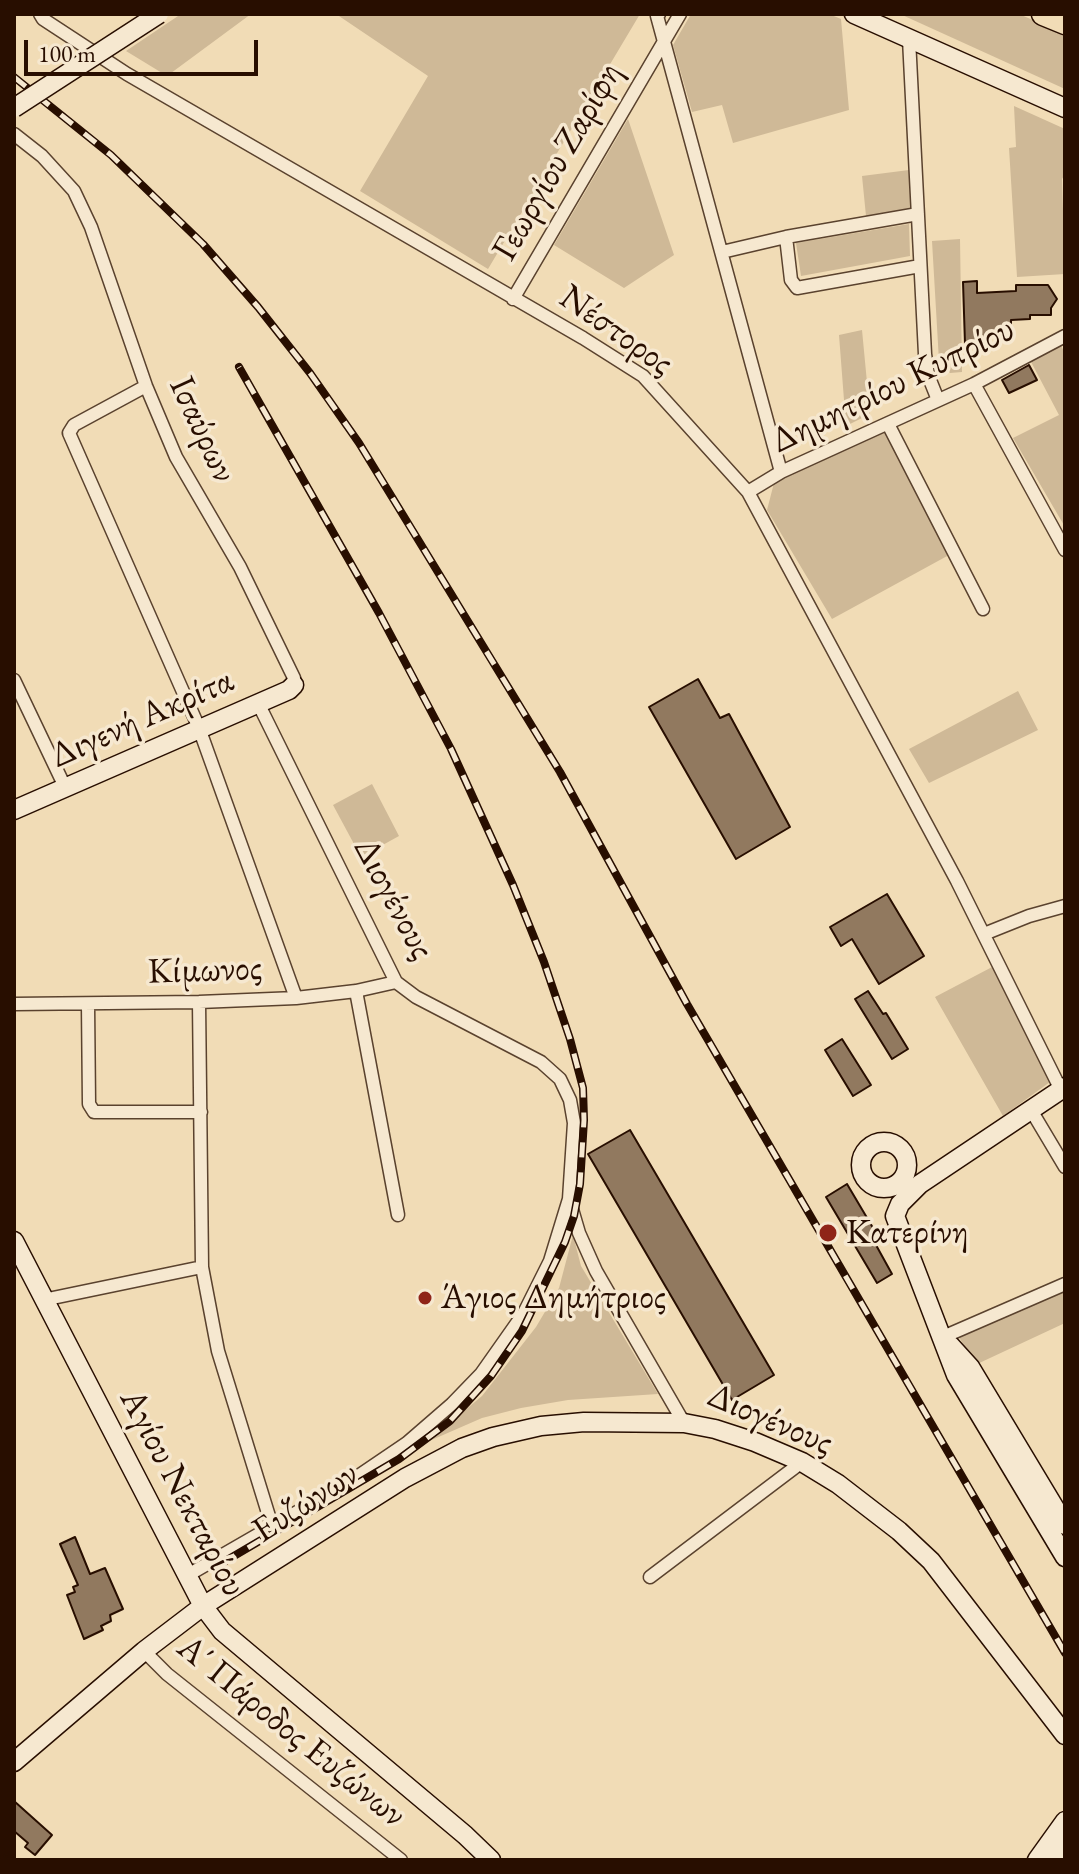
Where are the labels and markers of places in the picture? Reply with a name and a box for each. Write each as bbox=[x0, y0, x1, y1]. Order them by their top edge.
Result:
place label: Κατερίνη bbox=[846, 1211, 969, 1255]
marker: Κατερίνη bbox=[817, 1222, 839, 1244]
place label: Άγιος Δημήτριος bbox=[441, 1276, 666, 1320]
marker: Άγιος Δημήτριος bbox=[416, 1289, 434, 1307]

